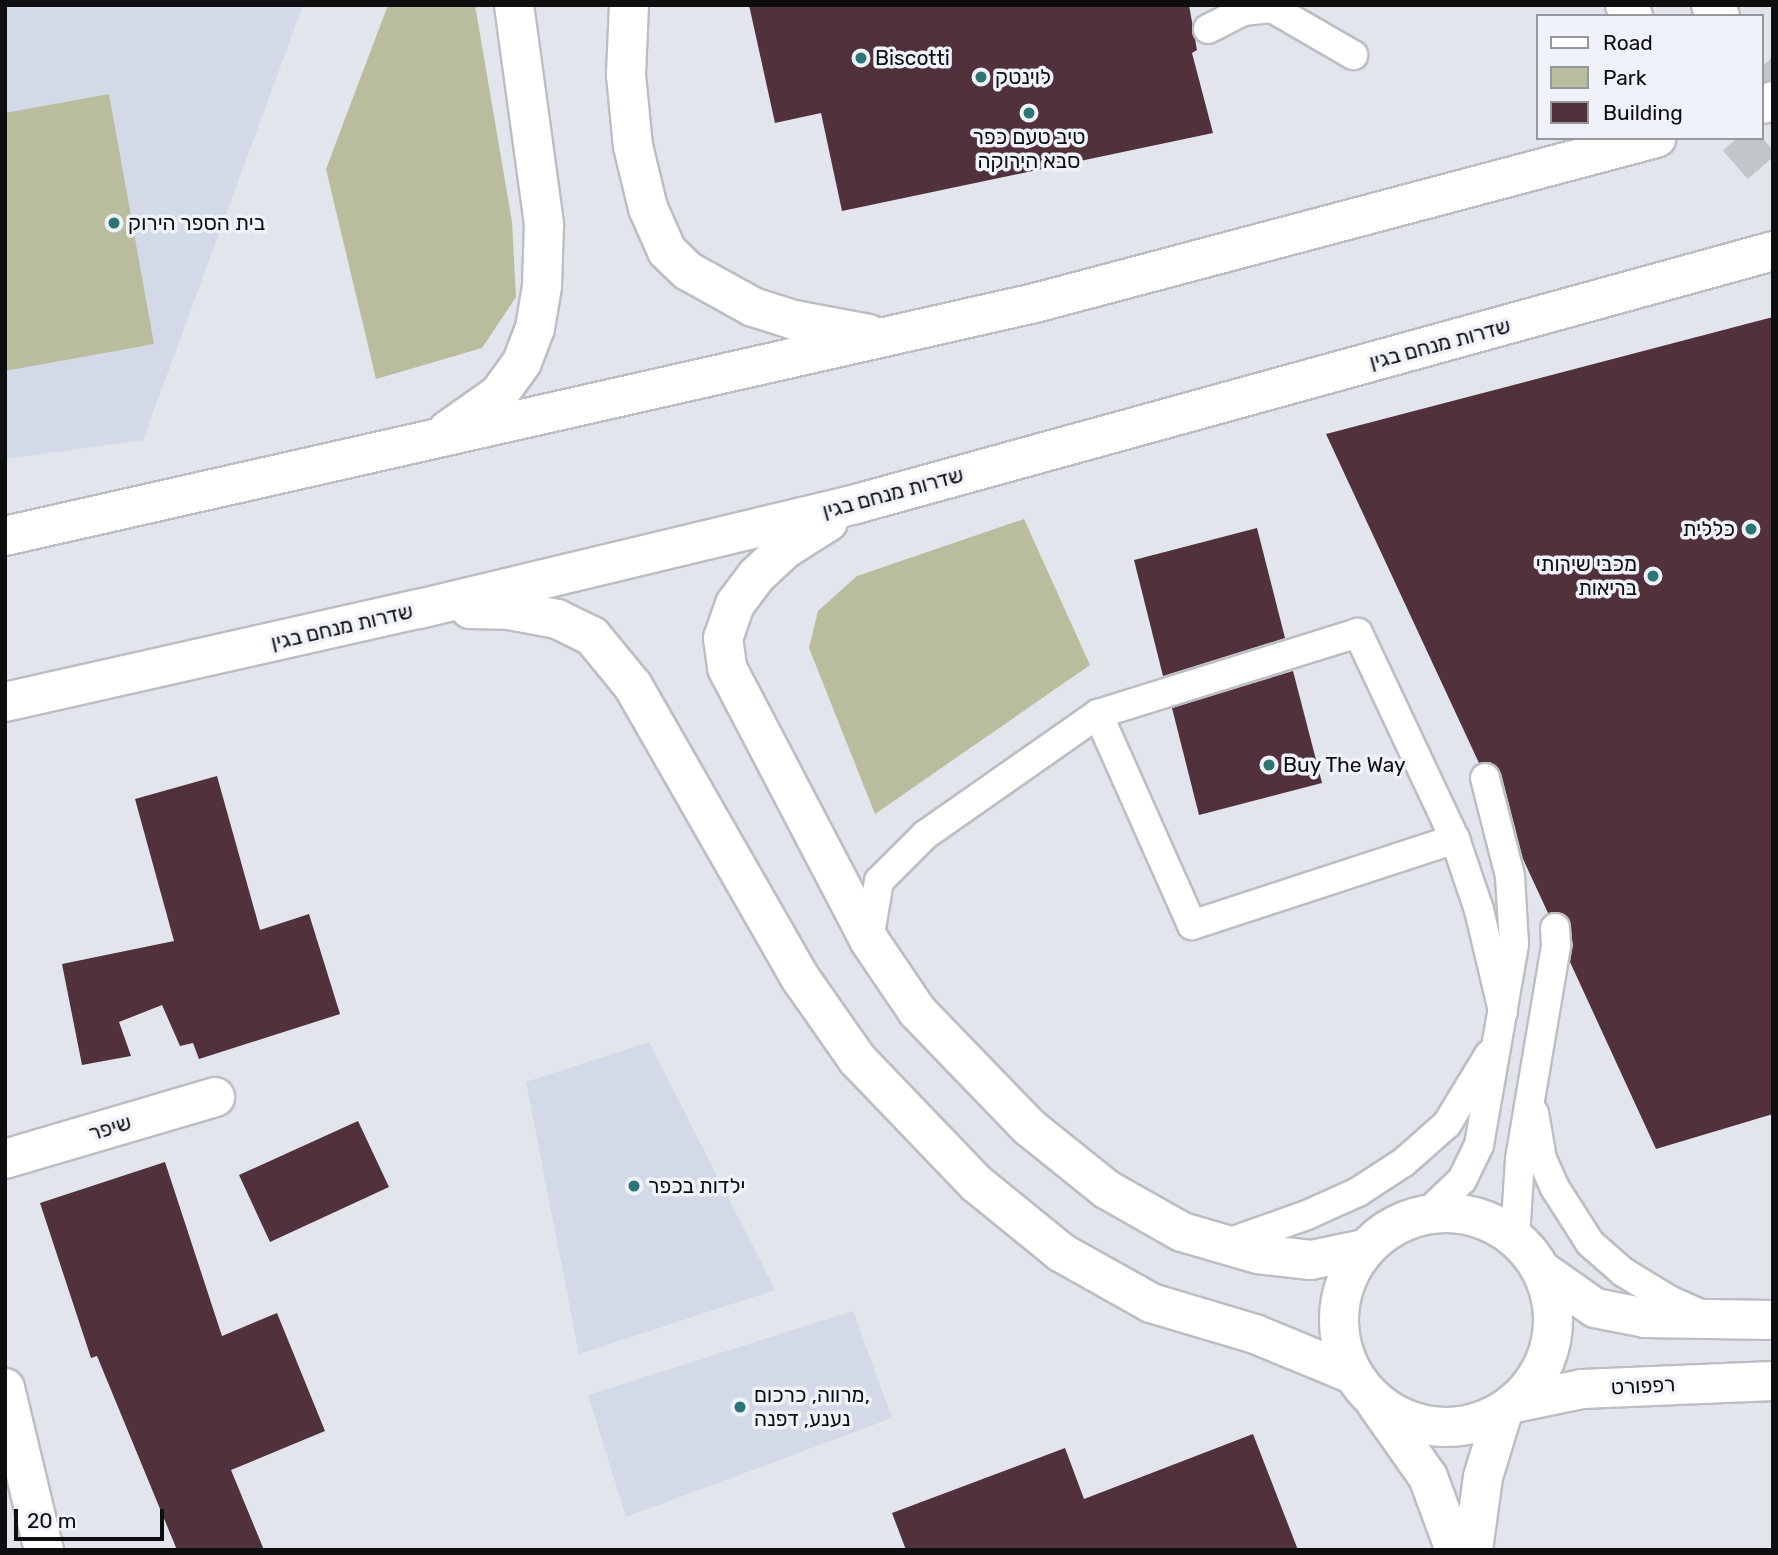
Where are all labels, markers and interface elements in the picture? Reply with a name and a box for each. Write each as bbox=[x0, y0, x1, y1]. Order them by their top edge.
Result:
legend bbox=[1536, 14, 1764, 140]
text: Road bbox=[1603, 30, 1653, 55]
place label: Biscotti bbox=[875, 45, 950, 71]
marker: Biscotti bbox=[853, 50, 869, 66]
place label: לוינטק bbox=[995, 64, 1051, 90]
text: Park bbox=[1603, 65, 1647, 90]
marker: לוינטק bbox=[973, 69, 989, 85]
text: Building bbox=[1603, 100, 1683, 125]
marker: טיב טעם כפר סבא הירוקה bbox=[1021, 105, 1037, 121]
place label: טיב טעם כפר סבא הירוקה bbox=[973, 124, 1085, 174]
place label: בית הספר הירוק bbox=[128, 210, 266, 236]
marker: בית הספר הירוק bbox=[106, 215, 122, 231]
street label: שדרות מנחם בגין bbox=[1367, 313, 1513, 375]
street label: שדרות מנחם בגין bbox=[820, 462, 966, 524]
place label: כללית bbox=[1683, 516, 1735, 542]
marker: כללית bbox=[1741, 519, 1761, 539]
place label: מכבי שירותי בריאות bbox=[1536, 551, 1637, 601]
marker: מכבי שירותי בריאות bbox=[1643, 566, 1663, 586]
street label: שדרות מנחם בגין bbox=[268, 598, 416, 656]
place label: Buy The Way bbox=[1283, 752, 1407, 778]
marker: Buy The Way bbox=[1261, 757, 1277, 773]
street label: שיפר bbox=[86, 1110, 134, 1146]
place label: ילדות בכפר bbox=[648, 1173, 746, 1199]
marker: ילדות בכפר bbox=[626, 1178, 642, 1194]
street label: רפפורט bbox=[1610, 1372, 1676, 1400]
place label: מרווה, כרכום, נענע, דפנה bbox=[754, 1382, 870, 1432]
marker: מרווה, כרכום, נענע, דפנה bbox=[732, 1399, 748, 1415]
scale bar bbox=[18, 1496, 168, 1540]
text: 20 m bbox=[27, 1508, 76, 1533]

